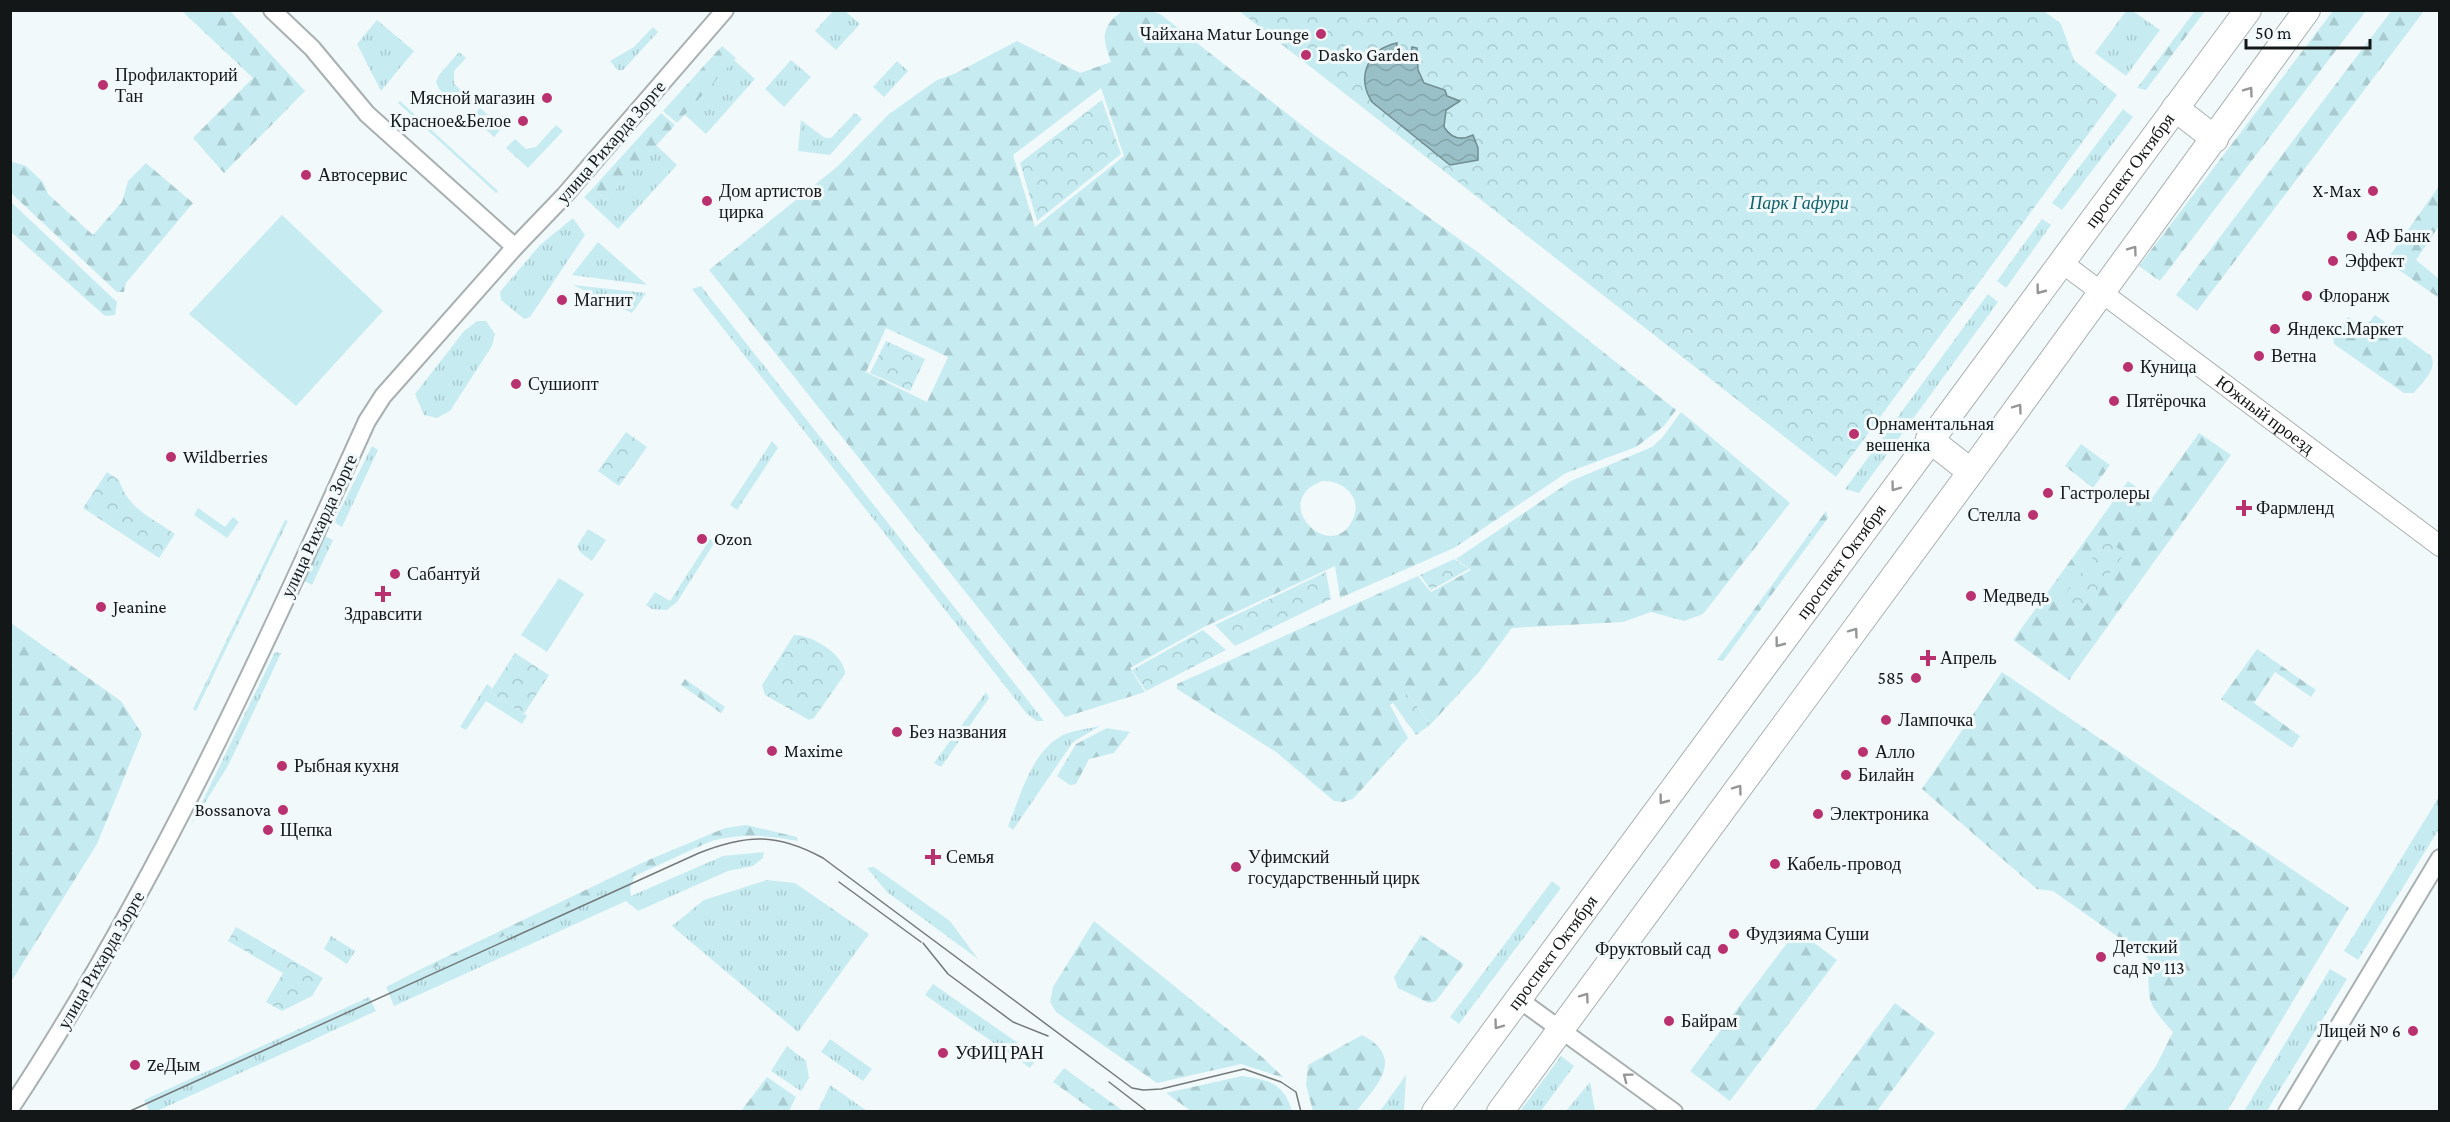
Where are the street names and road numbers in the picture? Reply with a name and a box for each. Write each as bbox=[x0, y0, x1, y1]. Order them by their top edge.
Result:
street label: улица Рихарда Зорге bbox=[552, 77, 670, 207]
street label: проспект Октября bbox=[2081, 109, 2178, 232]
street label: Южный проезд bbox=[2212, 372, 2318, 458]
street label: улица Рихарда Зорге bbox=[277, 451, 361, 601]
street label: проспект Октября bbox=[1792, 500, 1890, 623]
street label: улица Рихарда Зорге bbox=[53, 888, 149, 1032]
street label: проспект Октября bbox=[1504, 891, 1601, 1014]

